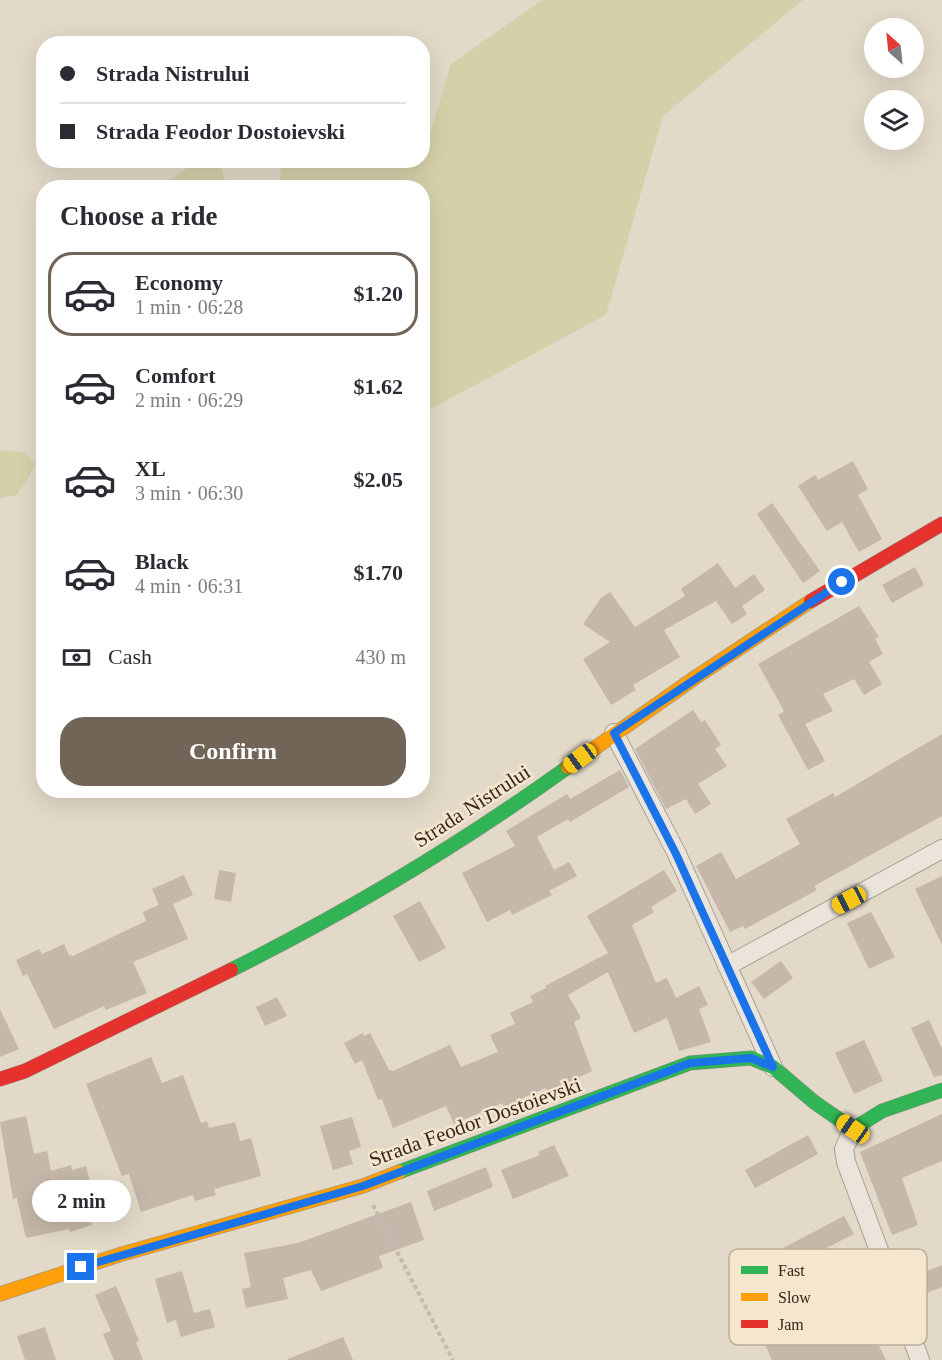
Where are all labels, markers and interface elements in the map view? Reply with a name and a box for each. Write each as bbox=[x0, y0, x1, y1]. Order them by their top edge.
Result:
north arrow bbox=[864, 18, 924, 78]
map controls bbox=[864, 18, 924, 150]
text: Strada Nistrului bbox=[96, 61, 249, 86]
button: layers bbox=[864, 90, 924, 150]
text: Strada Feodor Dostoievski bbox=[96, 119, 345, 144]
text: Choose a ride bbox=[60, 201, 218, 231]
icon: car bbox=[63, 267, 117, 321]
text: Economy bbox=[135, 270, 223, 295]
text: $1.20 bbox=[354, 281, 403, 306]
text: 1 min · 06:28 bbox=[135, 296, 243, 318]
icon: car bbox=[63, 360, 117, 414]
text: Comfort bbox=[135, 363, 216, 388]
text: $1.62 bbox=[354, 374, 403, 399]
text: 2 min · 06:29 bbox=[135, 389, 243, 411]
icon: car bbox=[63, 453, 117, 507]
text: XL bbox=[135, 456, 166, 481]
text: $2.05 bbox=[354, 467, 403, 492]
text: 3 min · 06:30 bbox=[135, 482, 243, 504]
icon: car bbox=[63, 546, 117, 600]
text: Black bbox=[135, 549, 189, 574]
text: $1.70 bbox=[354, 560, 403, 585]
route start bbox=[828, 568, 855, 595]
text: 4 min · 06:31 bbox=[135, 575, 243, 597]
icon: cash bbox=[60, 641, 93, 674]
text: Cash bbox=[108, 644, 152, 669]
text: 430 m bbox=[355, 646, 406, 668]
button: Confirm bbox=[60, 717, 406, 786]
car bbox=[560, 740, 600, 776]
street label: Strada Nistrului bbox=[409, 759, 535, 852]
car bbox=[829, 884, 869, 916]
street label: Strada Feodor Dostoievski bbox=[366, 1072, 584, 1172]
car bbox=[833, 1111, 873, 1147]
callout: 2 min bbox=[32, 1180, 130, 1222]
text: 2 min bbox=[57, 1190, 106, 1212]
legend bbox=[729, 1249, 927, 1345]
route end bbox=[67, 1253, 94, 1280]
text: Fast bbox=[778, 1262, 805, 1279]
text: Slow bbox=[778, 1289, 811, 1306]
text: Jam bbox=[778, 1316, 804, 1333]

